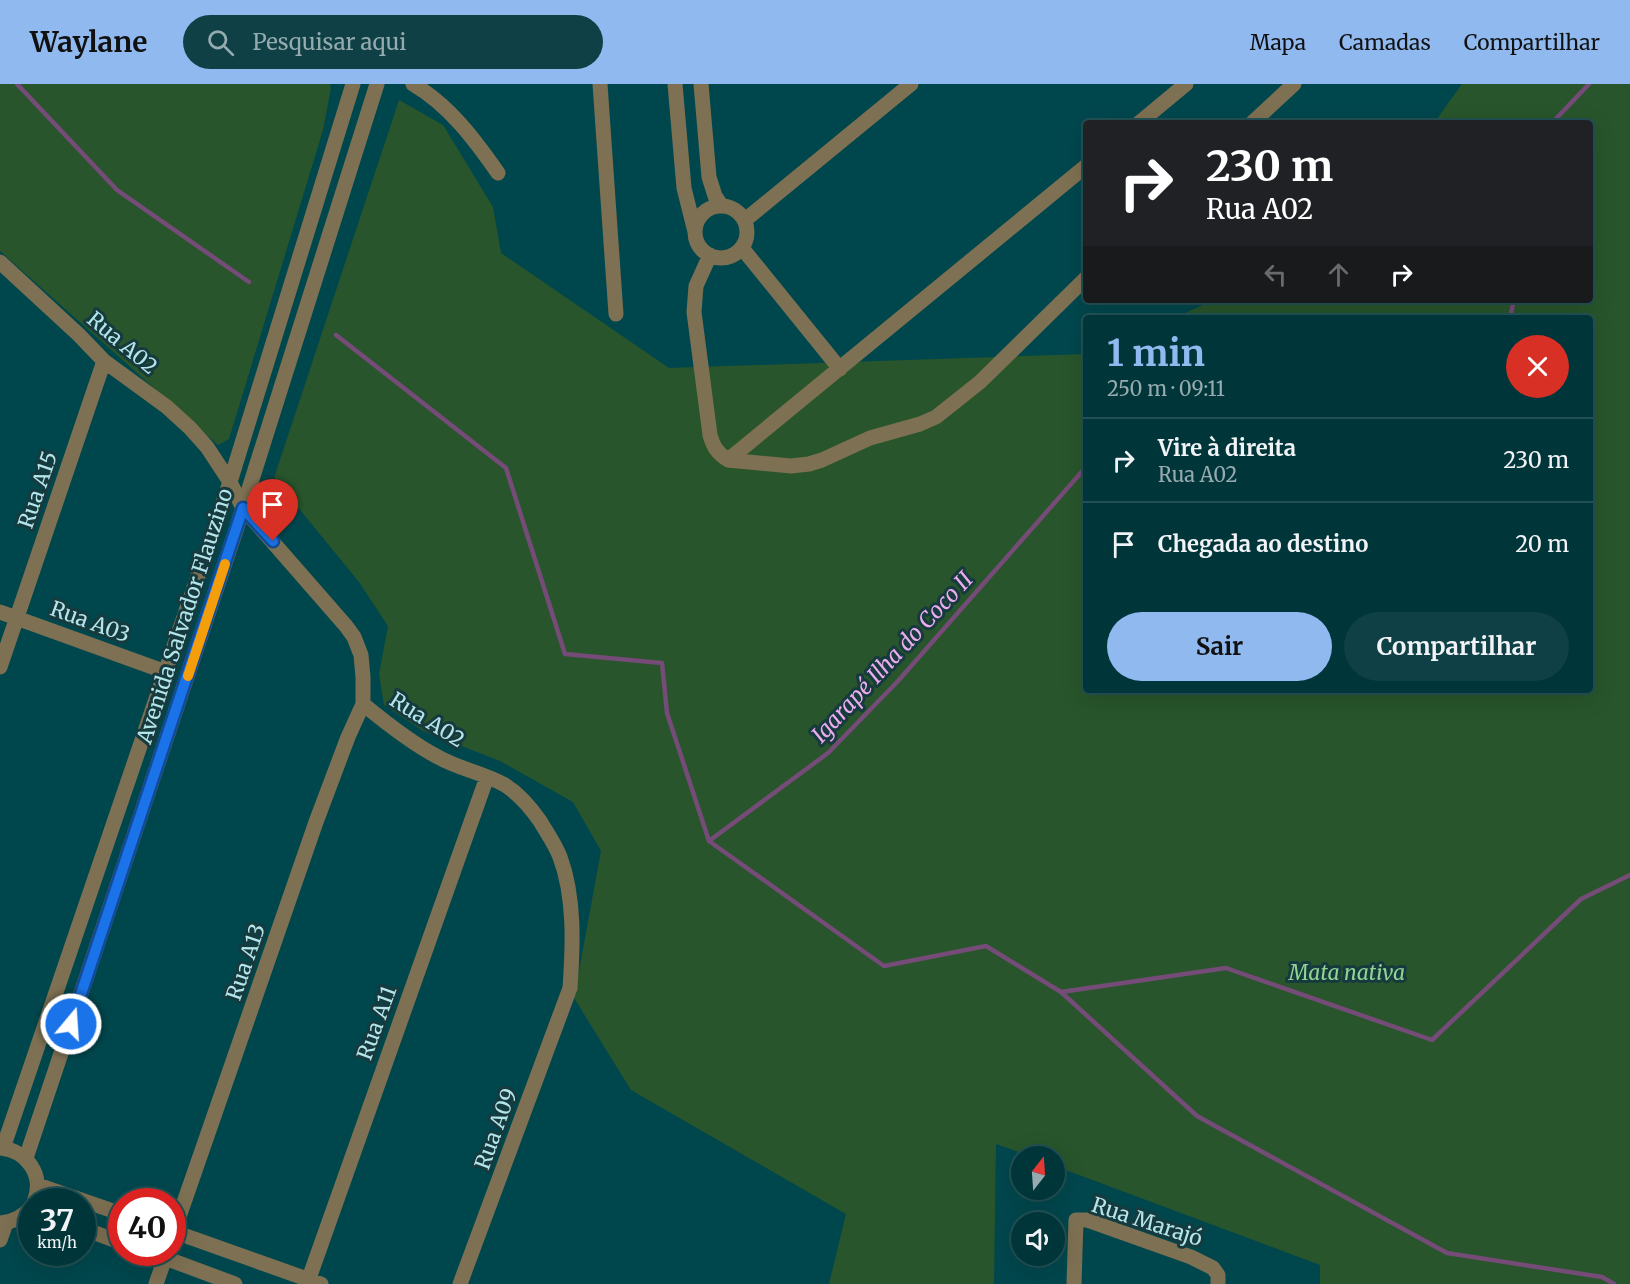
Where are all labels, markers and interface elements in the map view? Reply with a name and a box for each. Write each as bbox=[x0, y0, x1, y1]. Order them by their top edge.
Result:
search box bbox=[183, 15, 603, 69]
text: Waylane bbox=[30, 24, 147, 60]
icon: search bbox=[204, 26, 237, 59]
text: Pesquisar aqui bbox=[252, 28, 406, 56]
text: Mapa bbox=[1250, 29, 1306, 56]
text: Camadas bbox=[1339, 29, 1431, 56]
text: Compartilhar bbox=[1464, 29, 1600, 56]
text: 230 m bbox=[1206, 140, 1333, 192]
icon: right bbox=[1107, 144, 1185, 222]
text: Rua A02 bbox=[1206, 192, 1313, 226]
icon: left bbox=[1259, 258, 1292, 291]
icon: ahead bbox=[1322, 258, 1355, 291]
icon: right bbox=[1385, 258, 1418, 291]
street label: Rua A02 bbox=[82, 305, 163, 380]
text: 1 min bbox=[1107, 331, 1205, 376]
button: close bbox=[1506, 335, 1569, 398]
text: 250 m · 09:11 bbox=[1107, 376, 1225, 401]
text: Vire à direita bbox=[1158, 434, 1296, 462]
icon: right bbox=[1107, 444, 1140, 477]
text: 230 m bbox=[1503, 446, 1569, 474]
street label: Rua A15 bbox=[12, 448, 63, 532]
text: Rua A02 bbox=[1158, 462, 1238, 487]
pin bbox=[247, 479, 298, 541]
street label: Avenida Salvador Flauzino bbox=[130, 485, 239, 748]
icon: arrive bbox=[256, 488, 289, 521]
icon: arrive bbox=[1107, 528, 1140, 561]
text: Chegada ao destino bbox=[1158, 530, 1368, 558]
text: 20 m bbox=[1515, 530, 1569, 558]
water label: Igarapé Ilha do Coco II bbox=[806, 565, 979, 748]
street label: Rua A03 bbox=[47, 595, 134, 648]
button: Sair bbox=[1107, 612, 1332, 681]
button: Compartilhar bbox=[1344, 612, 1569, 681]
street label: Rua A02 bbox=[385, 686, 470, 753]
street label: Rua A13 bbox=[220, 920, 271, 1004]
park label: Mata nativa bbox=[1288, 959, 1405, 986]
street label: Rua A11 bbox=[351, 982, 402, 1063]
position arrow bbox=[39, 992, 103, 1056]
street label: Rua A09 bbox=[468, 1085, 523, 1173]
north arrow bbox=[1011, 1146, 1065, 1200]
map controls bbox=[1011, 1146, 1065, 1266]
speed limit sign: 40 bbox=[108, 1188, 186, 1266]
street label: Rua Marajó bbox=[1088, 1191, 1206, 1252]
text: 37 bbox=[40, 1201, 74, 1239]
button: sound bbox=[1011, 1212, 1065, 1266]
text: km/h bbox=[37, 1233, 77, 1252]

